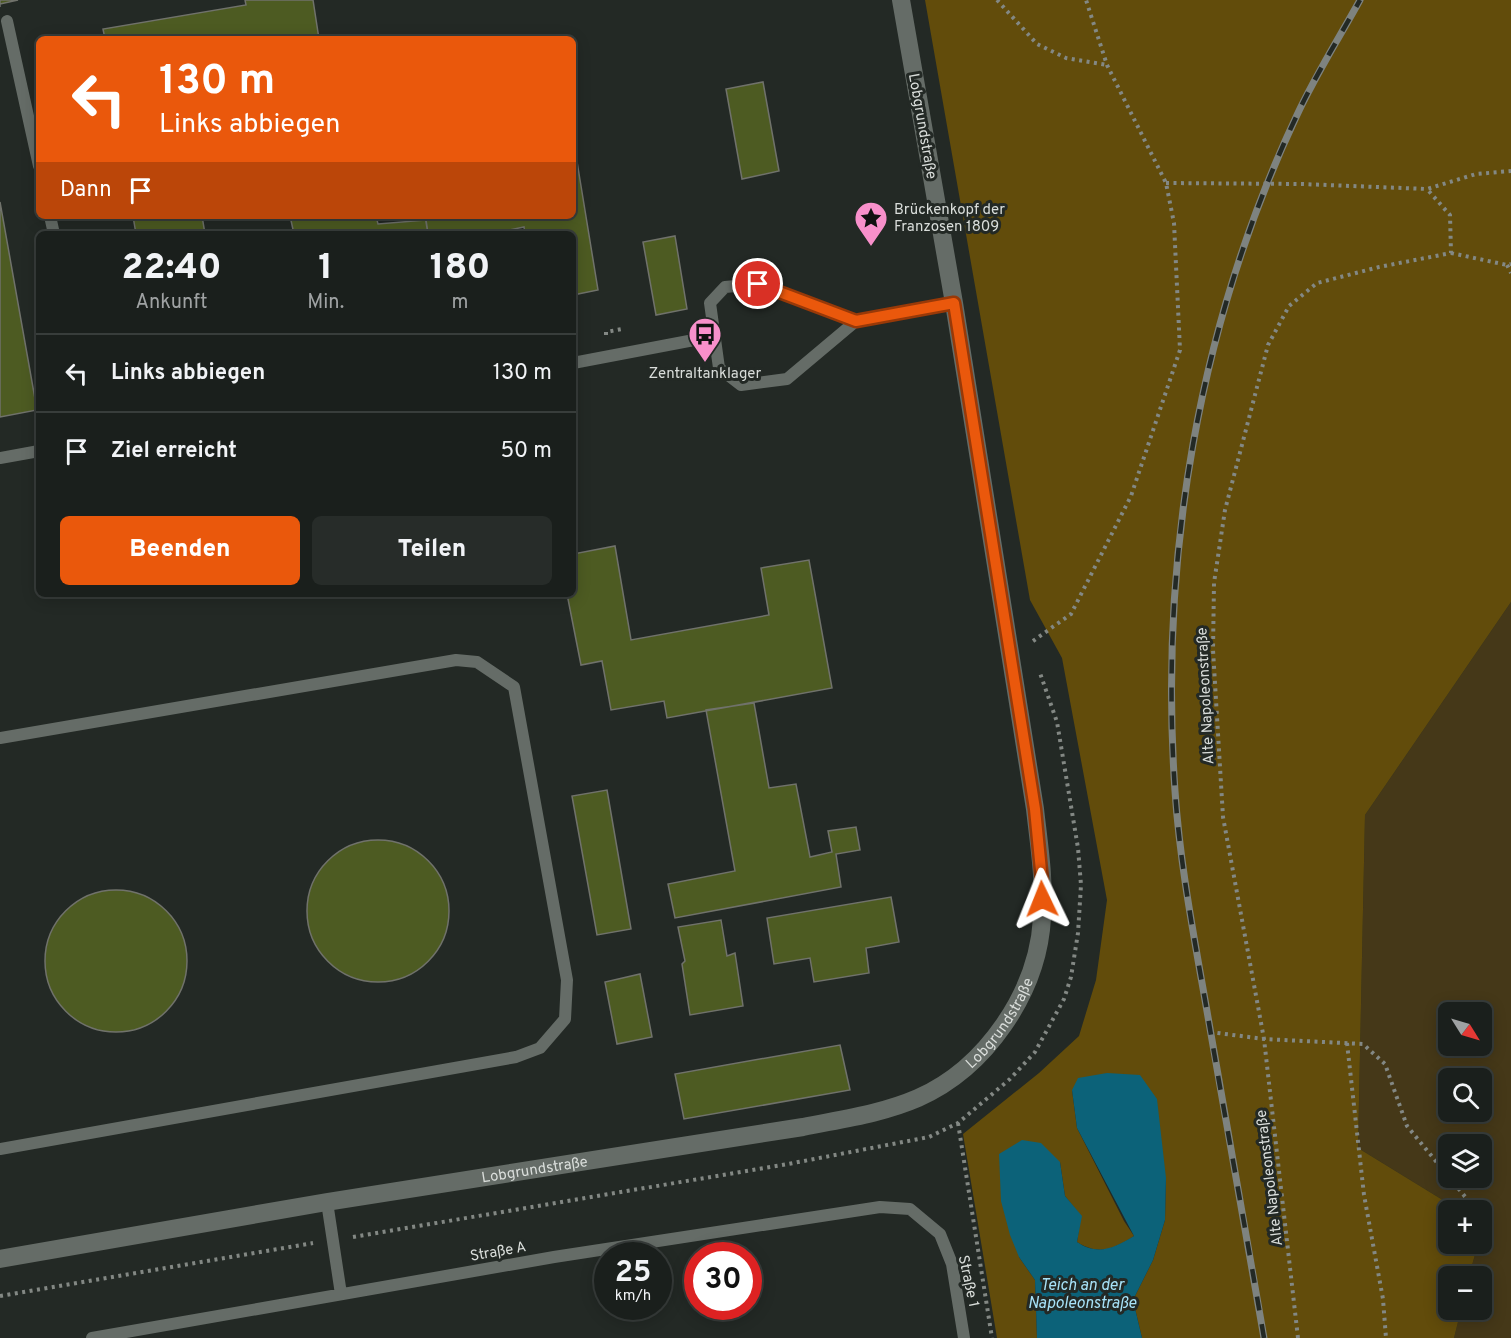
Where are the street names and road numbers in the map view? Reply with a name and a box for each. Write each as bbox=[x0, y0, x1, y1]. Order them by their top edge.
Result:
street label: Lobgrundstraße bbox=[903, 72, 940, 181]
street label: Alte Napoleonstraße bbox=[1193, 627, 1220, 765]
street label: Lobgrundstraße bbox=[963, 975, 1039, 1074]
street label: Alte Napoleonstraße bbox=[1253, 1109, 1288, 1247]
street label: Lobgrundstraße bbox=[480, 1153, 589, 1189]
street label: Straße A bbox=[469, 1238, 528, 1267]
street label: Straße 1 bbox=[953, 1254, 982, 1309]

